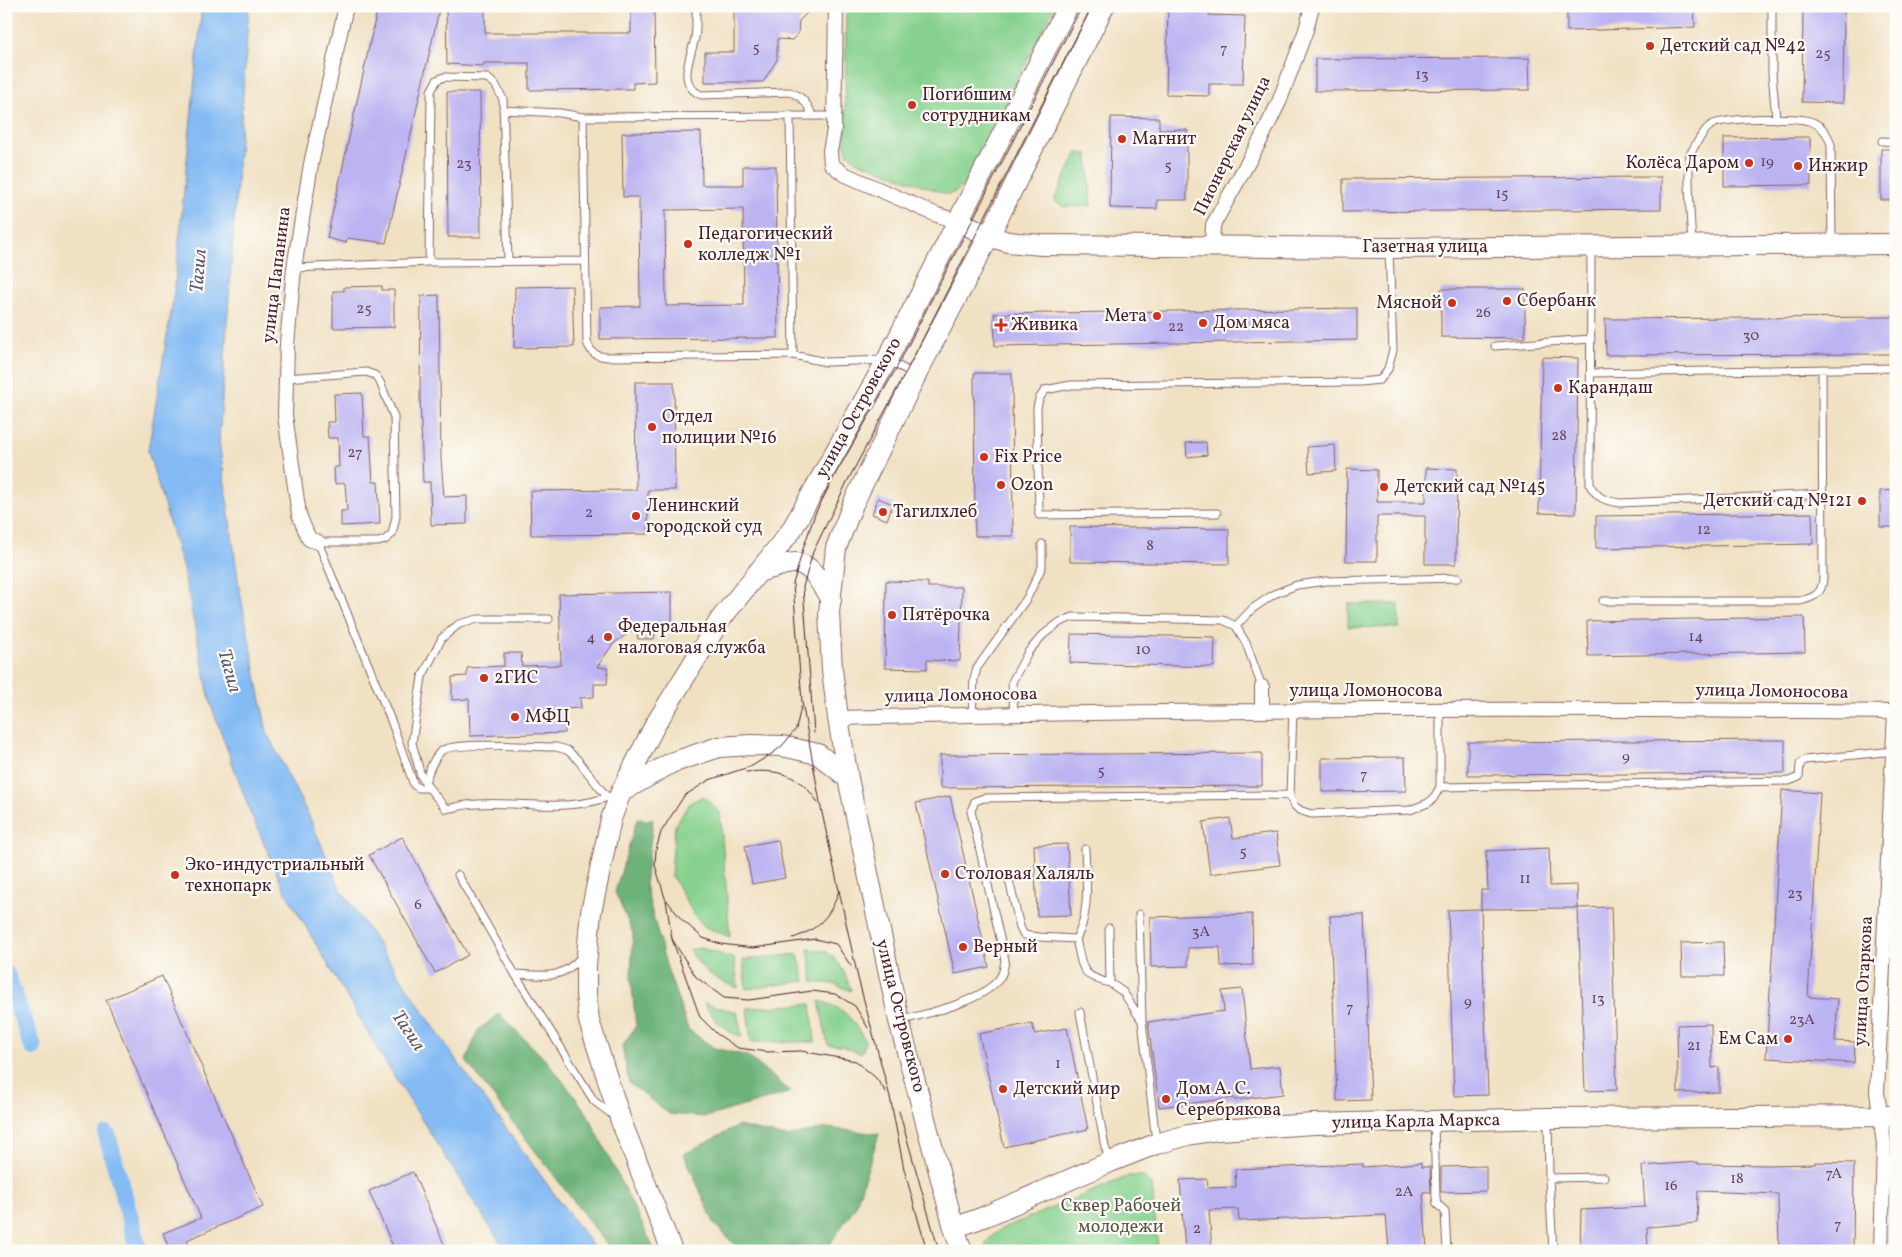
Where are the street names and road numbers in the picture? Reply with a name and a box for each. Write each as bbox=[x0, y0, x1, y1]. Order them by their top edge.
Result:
street label: Пионерская улица bbox=[1188, 72, 1278, 220]
street label: улица Папанина bbox=[256, 205, 298, 345]
street label: Газетная улица bbox=[1362, 235, 1488, 260]
street label: улица Островского bbox=[810, 333, 908, 483]
street label: улица Ломоносова bbox=[1695, 678, 1849, 706]
street label: улица Ломоносова bbox=[1289, 679, 1443, 704]
street label: улица Ломоносова bbox=[884, 682, 1038, 710]
street label: улица Огаркова bbox=[1848, 915, 1880, 1047]
street label: улица Островского bbox=[869, 937, 931, 1095]
street label: улица Карла Маркса bbox=[1331, 1108, 1501, 1136]

